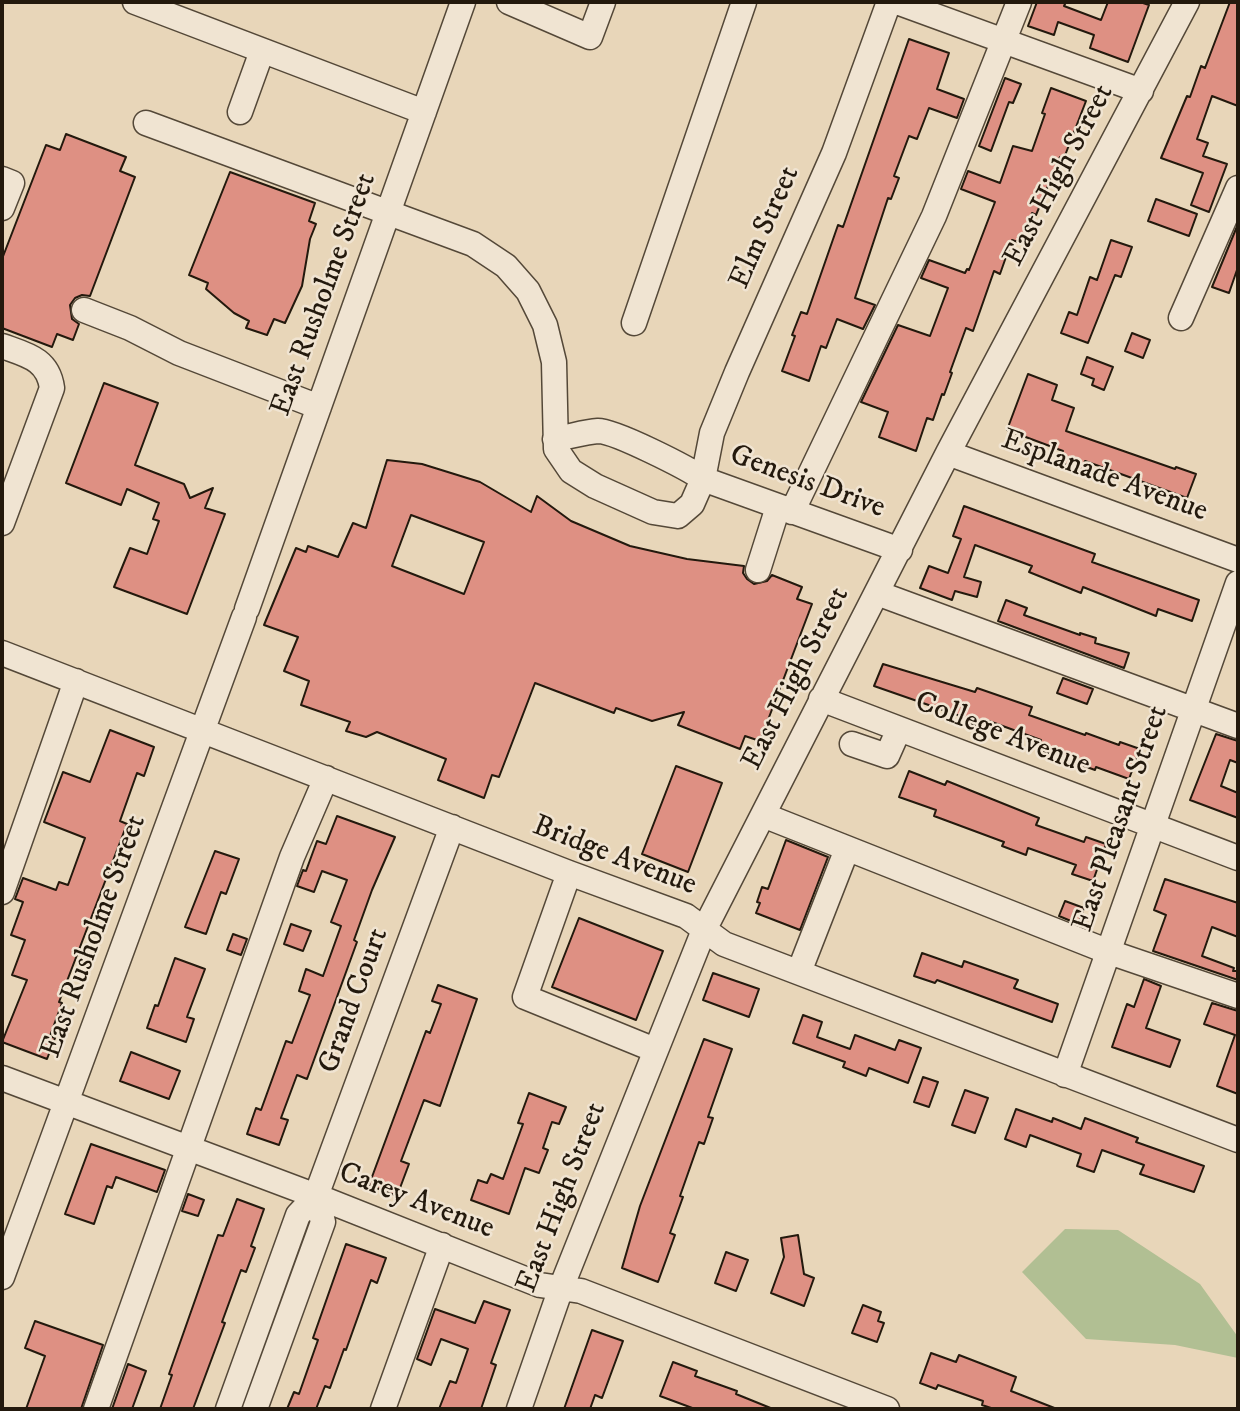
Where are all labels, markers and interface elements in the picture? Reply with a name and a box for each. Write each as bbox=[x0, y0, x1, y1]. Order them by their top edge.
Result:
street label: East High Street bbox=[997, 79, 1123, 273]
street label: Elm Street bbox=[723, 161, 809, 295]
street label: East Rusholme Street bbox=[264, 169, 386, 421]
street label: Esplanade Avenue bbox=[996, 423, 1212, 531]
street label: Genesis Drive bbox=[725, 438, 889, 528]
street label: East High Street bbox=[735, 581, 859, 777]
street label: College Avenue bbox=[909, 685, 1095, 785]
street label: East Pleasant Street bbox=[1066, 701, 1178, 937]
street label: Bridge Avenue bbox=[527, 809, 701, 905]
street label: East Rusholme Street bbox=[34, 811, 156, 1063]
street label: Grand Court bbox=[312, 924, 398, 1078]
street label: East High Street bbox=[510, 1098, 616, 1298]
street label: Carey Avenue bbox=[333, 1156, 499, 1248]

